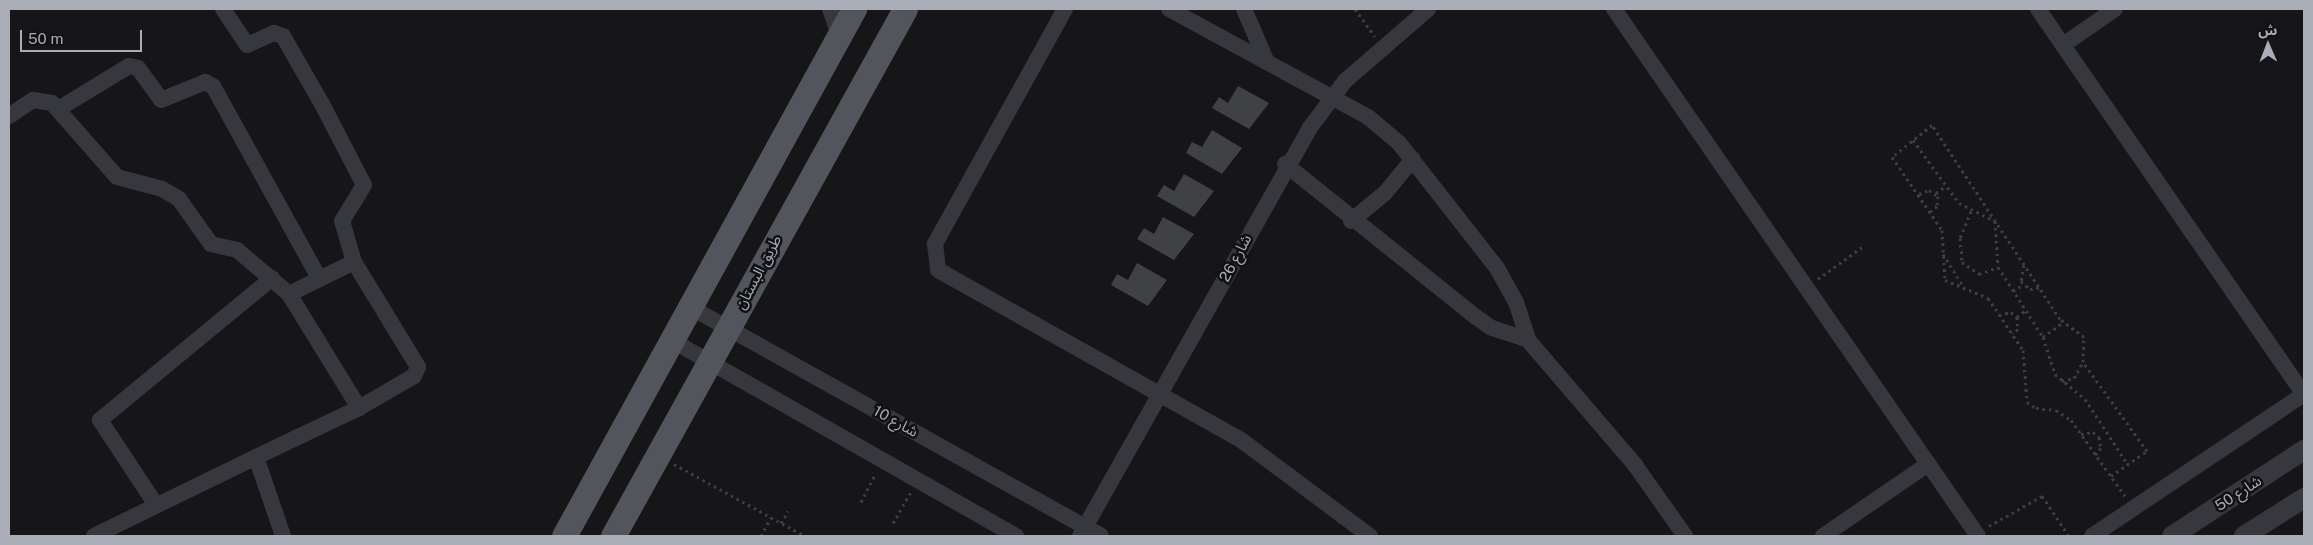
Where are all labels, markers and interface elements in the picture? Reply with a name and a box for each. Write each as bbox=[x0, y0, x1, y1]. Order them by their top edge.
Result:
scale bar bbox=[22, 20, 145, 52]
north arrow bbox=[2243, 20, 2293, 70]
text: ش bbox=[2258, 22, 2277, 38]
text: 50 m bbox=[28, 30, 63, 47]
street label: شارع 26 bbox=[1215, 231, 1255, 285]
street label: طريق البستان bbox=[731, 232, 785, 312]
street label: شارع 10 bbox=[871, 401, 921, 441]
street label: شارع 50 bbox=[2211, 471, 2265, 515]

